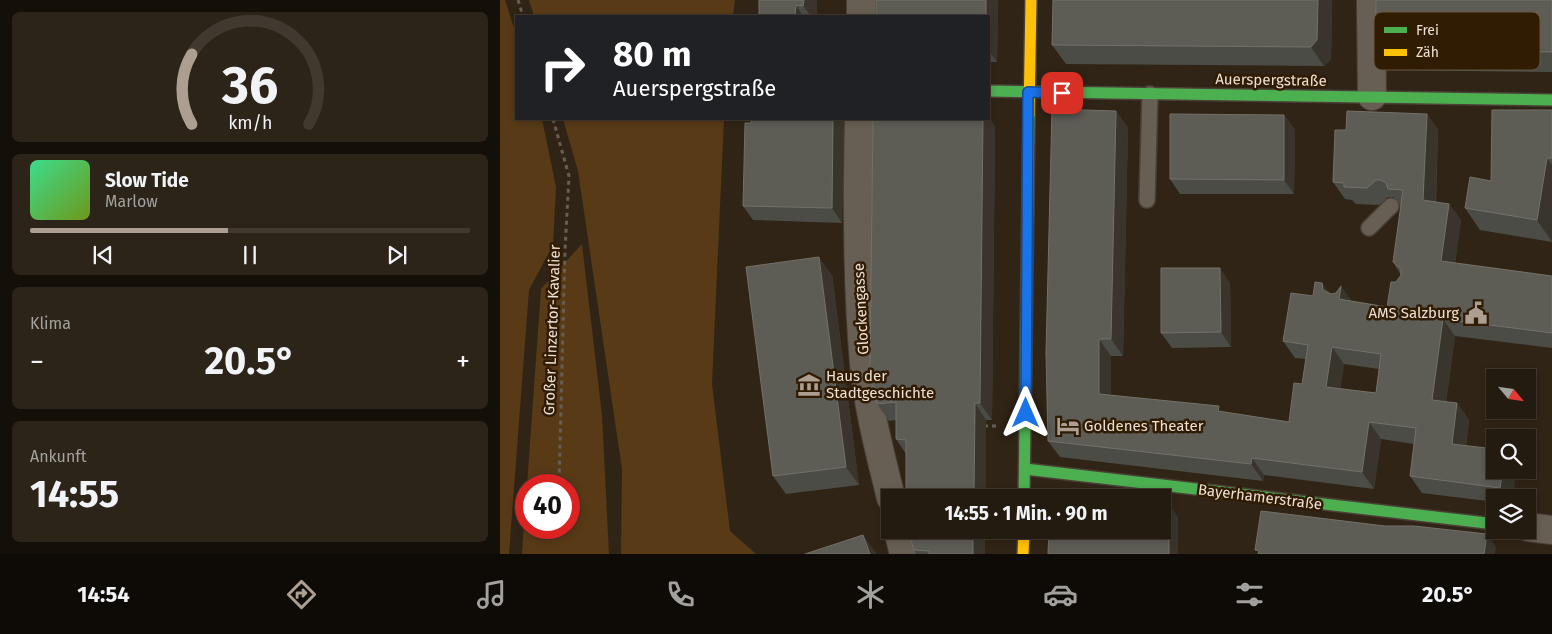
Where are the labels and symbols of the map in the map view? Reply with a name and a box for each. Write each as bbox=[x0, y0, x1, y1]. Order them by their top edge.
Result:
legend bbox=[1374, 12, 1540, 70]
text: Frei bbox=[1416, 22, 1439, 39]
text: Zäh bbox=[1416, 44, 1439, 61]
street label: Auerspergstraße bbox=[1215, 70, 1327, 90]
pin bbox=[1041, 72, 1083, 114]
street label: Großer Linzertor-Kavalier bbox=[540, 244, 564, 416]
street label: Glockengasse bbox=[850, 263, 872, 355]
public building icon: AMS Salzburg bbox=[1463, 300, 1489, 326]
place label: AMS Salzburg bbox=[1369, 304, 1459, 322]
place label: Haus der Stadtgeschichte bbox=[826, 367, 934, 402]
north arrow bbox=[1486, 369, 1536, 419]
museum icon: Haus der Stadtgeschichte bbox=[796, 372, 822, 398]
position arrow bbox=[999, 386, 1051, 438]
hotel icon: Goldenes Theater bbox=[1055, 413, 1081, 439]
place label: Goldenes Theater bbox=[1084, 417, 1204, 435]
speed limit sign: 40 bbox=[515, 474, 580, 539]
street label: Bayerhamerstraße bbox=[1197, 480, 1323, 514]

